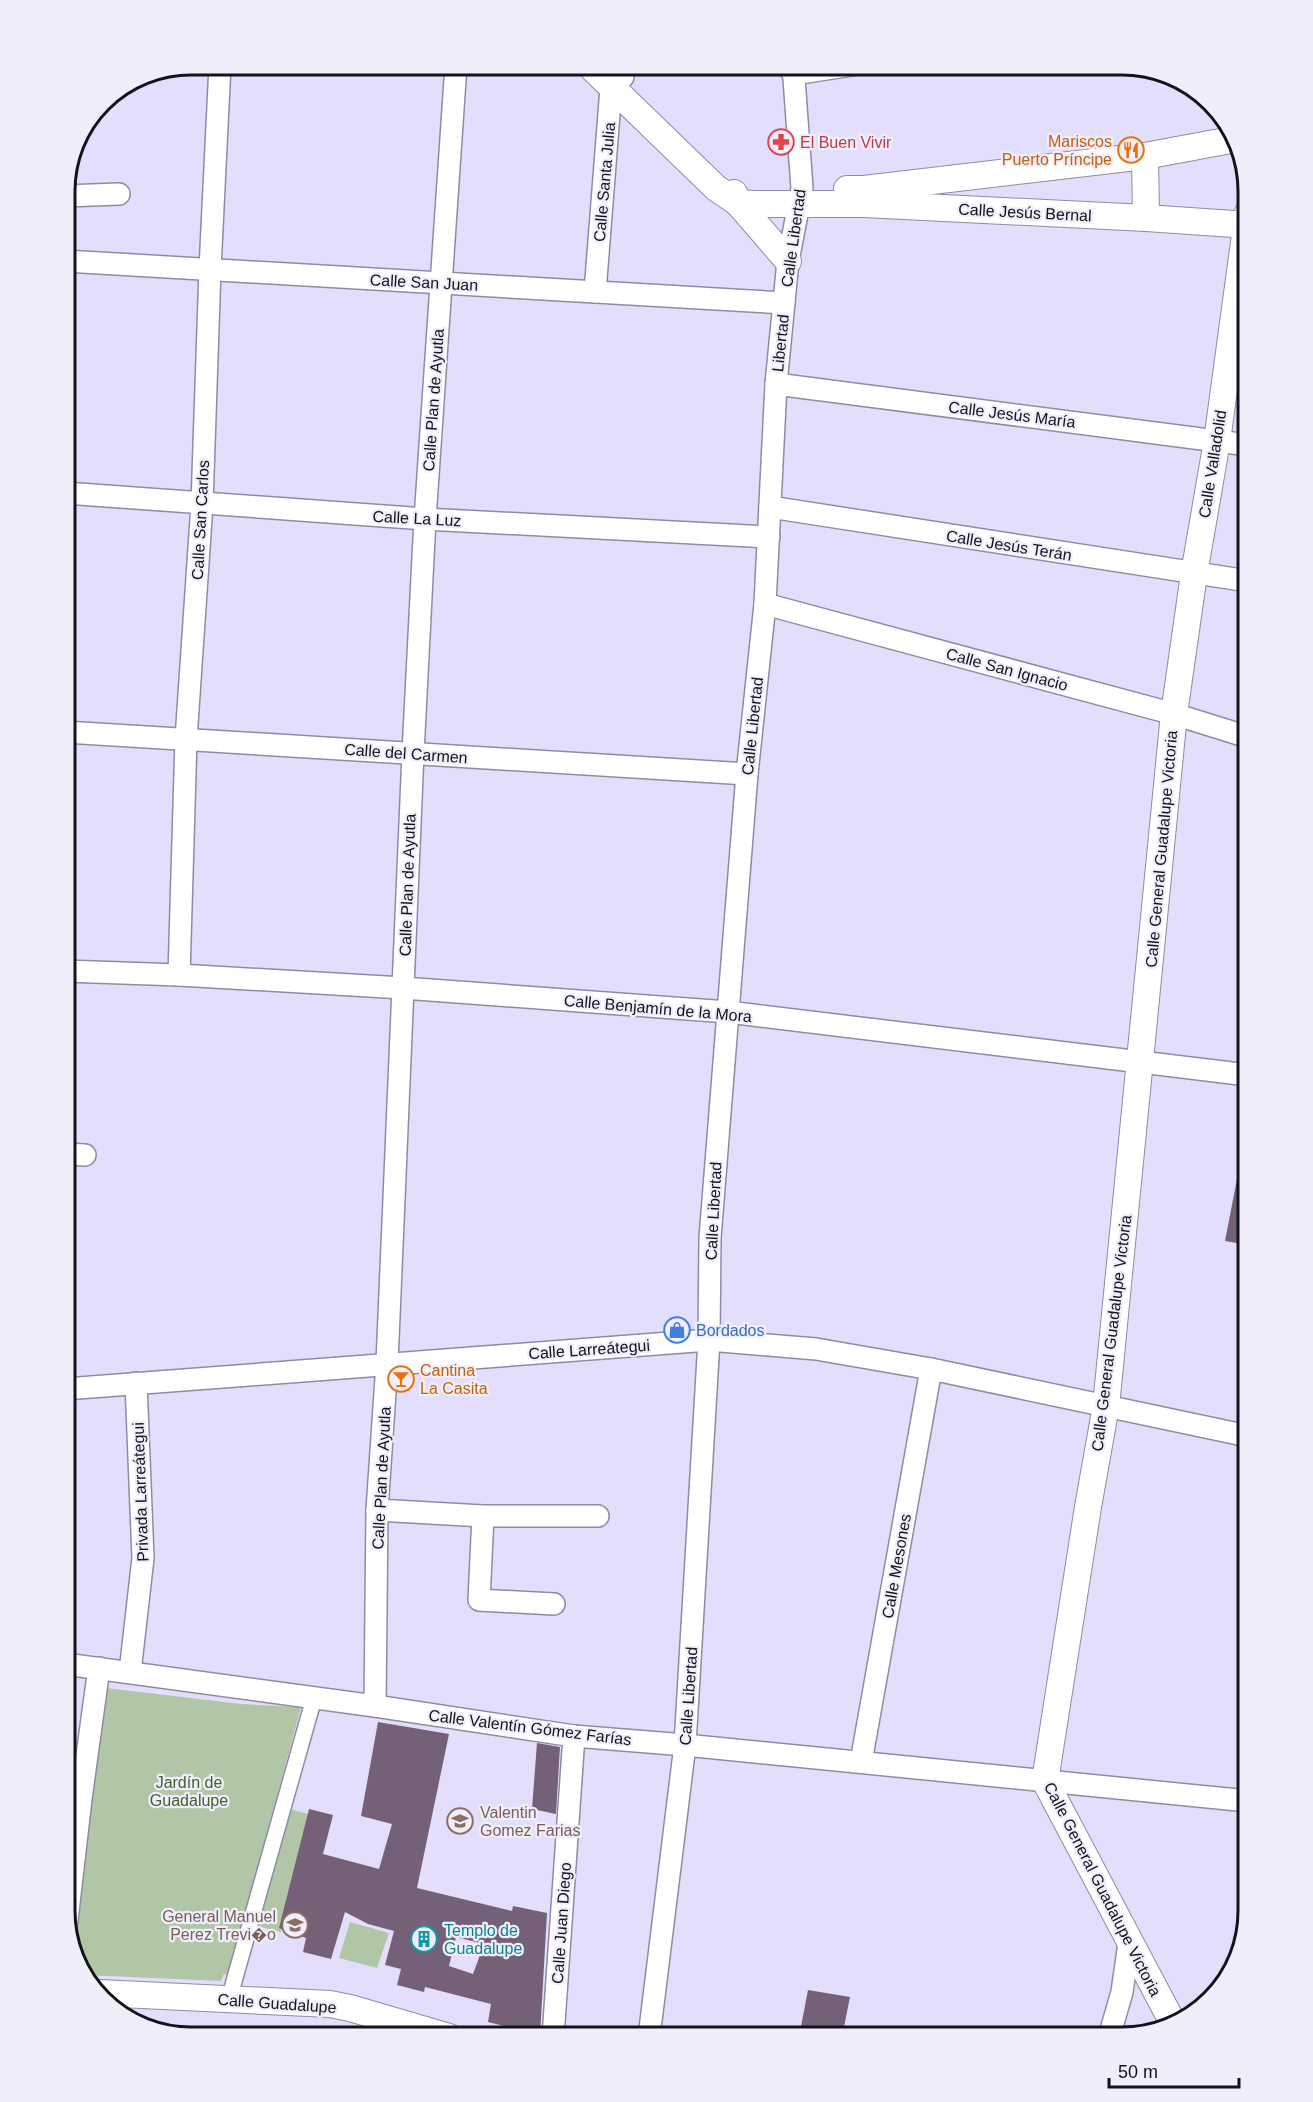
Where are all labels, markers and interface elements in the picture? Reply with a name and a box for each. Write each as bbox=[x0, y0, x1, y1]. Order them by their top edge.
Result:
street label: Calle Santa Julia bbox=[591, 121, 618, 243]
pharmacy icon: El Buen Vivir bbox=[766, 127, 796, 157]
place label: Mariscos Puerto Príncipe bbox=[1002, 133, 1112, 168]
place label: El Buen Vivir bbox=[800, 134, 892, 151]
restaurant icon: Mariscos Puerto Príncipe bbox=[1116, 135, 1146, 165]
street label: Calle Libertad bbox=[778, 188, 809, 288]
street label: Calle Jesús Bernal bbox=[958, 201, 1092, 224]
street label: Calle San Juan bbox=[369, 271, 479, 294]
street label: Libertad bbox=[769, 313, 792, 373]
street label: Calle Plan de Ayutla bbox=[420, 328, 447, 472]
street label: Calle Jesús María bbox=[947, 398, 1077, 431]
street label: Calle Valladolid bbox=[1196, 409, 1229, 519]
street label: Calle San Carlos bbox=[189, 460, 212, 580]
street label: Calle La Luz bbox=[372, 508, 462, 529]
street label: Calle Jesús Terán bbox=[945, 527, 1073, 564]
street label: Calle San Ignacio bbox=[944, 645, 1070, 694]
street label: Calle Libertad bbox=[739, 676, 766, 776]
street label: Calle General Guadalupe Victoria bbox=[1143, 730, 1180, 968]
street label: Calle del Carmen bbox=[344, 741, 468, 766]
street label: Calle Plan de Ayutla bbox=[397, 813, 418, 957]
street label: Calle Benjamín de la Mora bbox=[563, 992, 753, 1025]
street label: Calle Libertad bbox=[702, 1161, 725, 1261]
street label: Calle General Guadalupe Victoria bbox=[1089, 1214, 1134, 1452]
shop icon: Bordados bbox=[662, 1315, 692, 1345]
place label: Bordados bbox=[696, 1322, 765, 1339]
street label: Calle Larreátegui bbox=[528, 1337, 650, 1362]
place label: Cantina La Casita bbox=[420, 1362, 488, 1397]
bar icon: Cantina La Casita bbox=[386, 1364, 416, 1394]
street label: Calle Plan de Ayutla bbox=[369, 1406, 394, 1550]
street label: Privada Larreátegui bbox=[130, 1422, 151, 1562]
street label: Calle Mesones bbox=[879, 1513, 914, 1620]
street label: Calle Libertad bbox=[677, 1646, 700, 1746]
street label: Calle Valentín Gómez Farías bbox=[428, 1707, 632, 1748]
park label: Jardín de Guadalupe bbox=[150, 1774, 228, 1809]
street label: Calle General Guadalupe Victoria bbox=[1041, 1779, 1164, 1999]
place label: Valentin Gomez Farias bbox=[480, 1804, 580, 1839]
school or university icon: Valentin Gomez Farias bbox=[445, 1806, 475, 1836]
street label: Calle Juan Diego bbox=[549, 1862, 574, 1984]
place label: General Manuel Perez Trevi�o bbox=[162, 1908, 276, 1943]
school or university icon: General Manuel Perez Trevi�o bbox=[280, 1910, 310, 1940]
place label: Templo de Guadalupe bbox=[444, 1922, 522, 1957]
building icon: Templo de Guadalupe bbox=[409, 1924, 439, 1954]
street label: Calle Guadalupe bbox=[217, 1991, 337, 2016]
scale bar bbox=[1109, 2051, 1240, 2089]
text: 50 m bbox=[1118, 2062, 1158, 2082]

